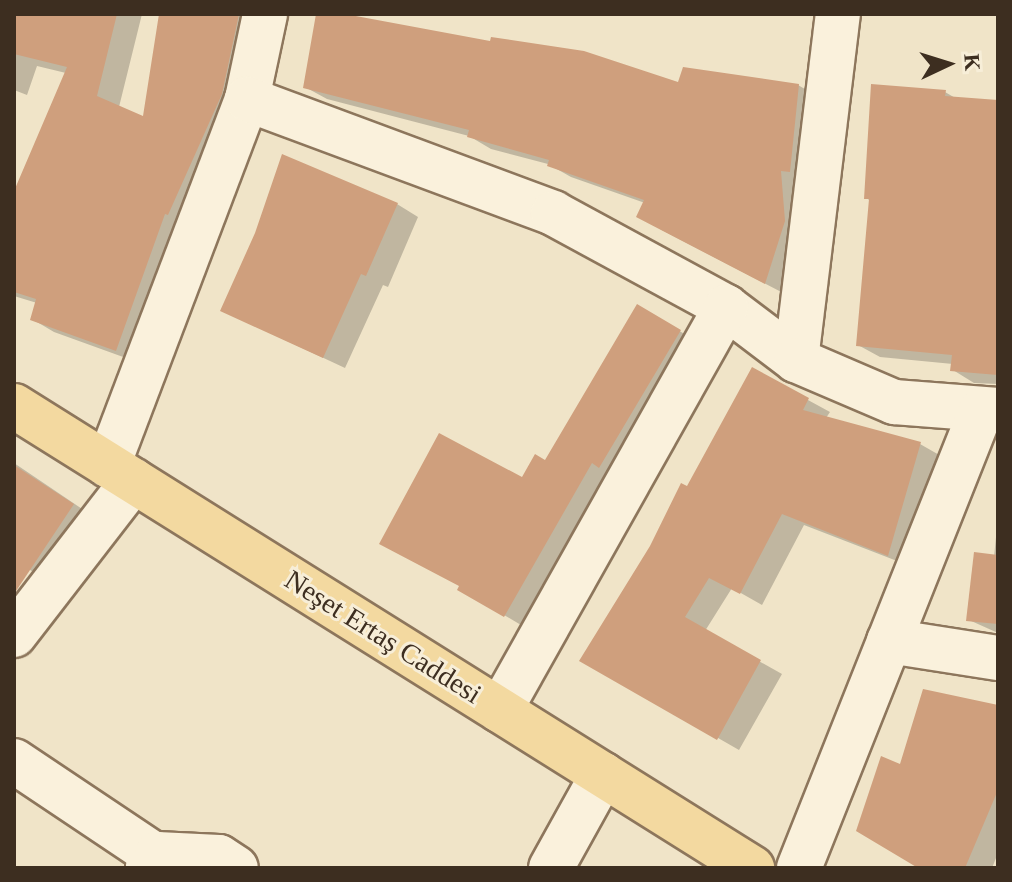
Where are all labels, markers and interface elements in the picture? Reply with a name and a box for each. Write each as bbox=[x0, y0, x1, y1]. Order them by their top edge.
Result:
north arrow bbox=[908, 24, 988, 104]
text: K bbox=[959, 53, 986, 72]
street label: Neşet Ertaş Caddesi bbox=[278, 563, 488, 711]

